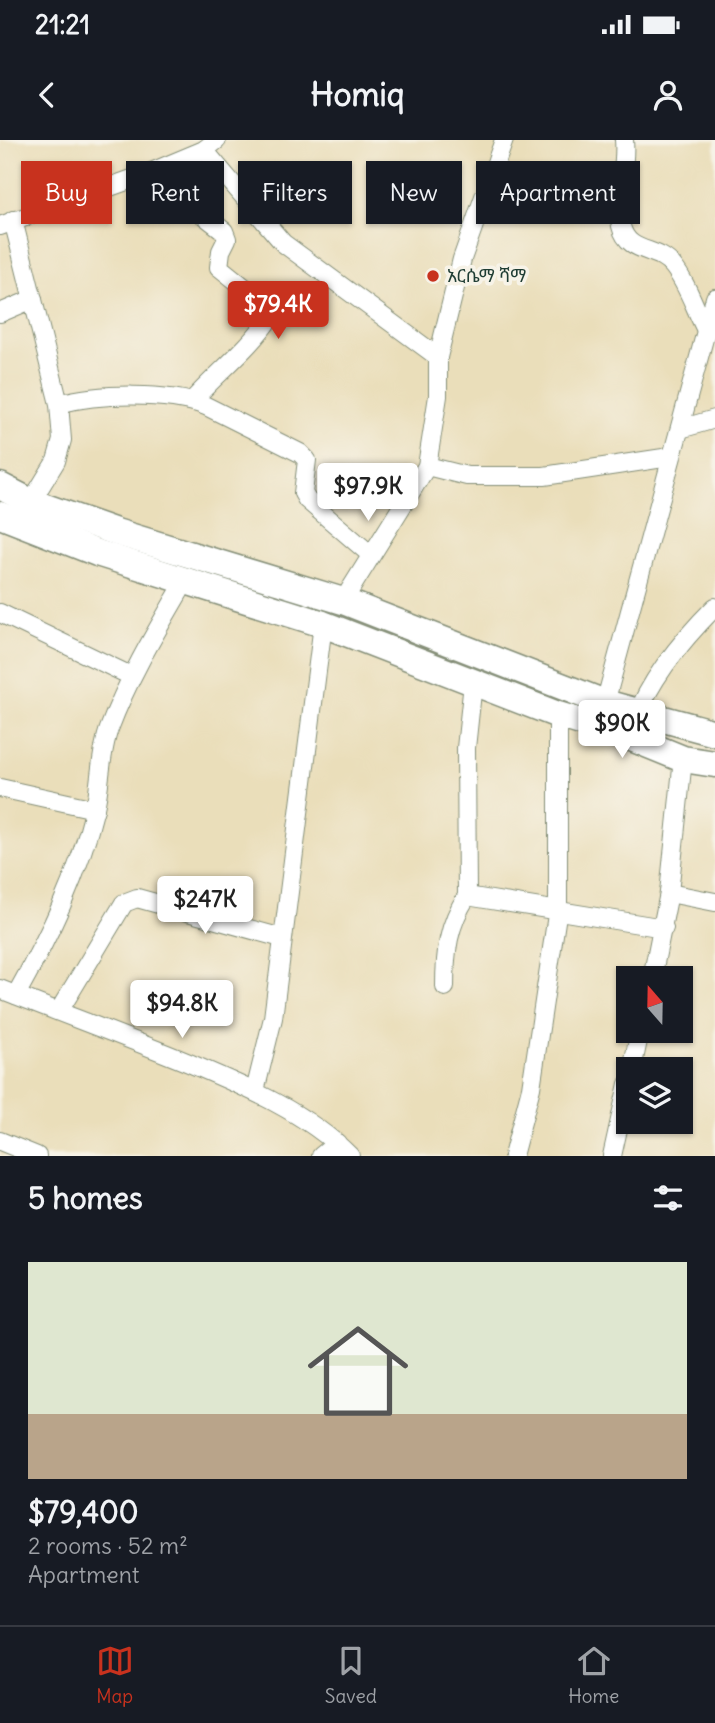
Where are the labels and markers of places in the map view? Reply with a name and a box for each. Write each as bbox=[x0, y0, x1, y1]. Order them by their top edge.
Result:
place label: አርሴማ ሻማ bbox=[447, 264, 526, 287]
marker: አርሴማ ሻማ bbox=[425, 268, 441, 284]
pin: $79.4K bbox=[221, 282, 335, 341]
pin: $97.9K bbox=[311, 464, 425, 523]
pin: $90K bbox=[581, 700, 663, 760]
pin: $247K bbox=[156, 876, 254, 936]
pin: $94.8K bbox=[125, 981, 239, 1040]

